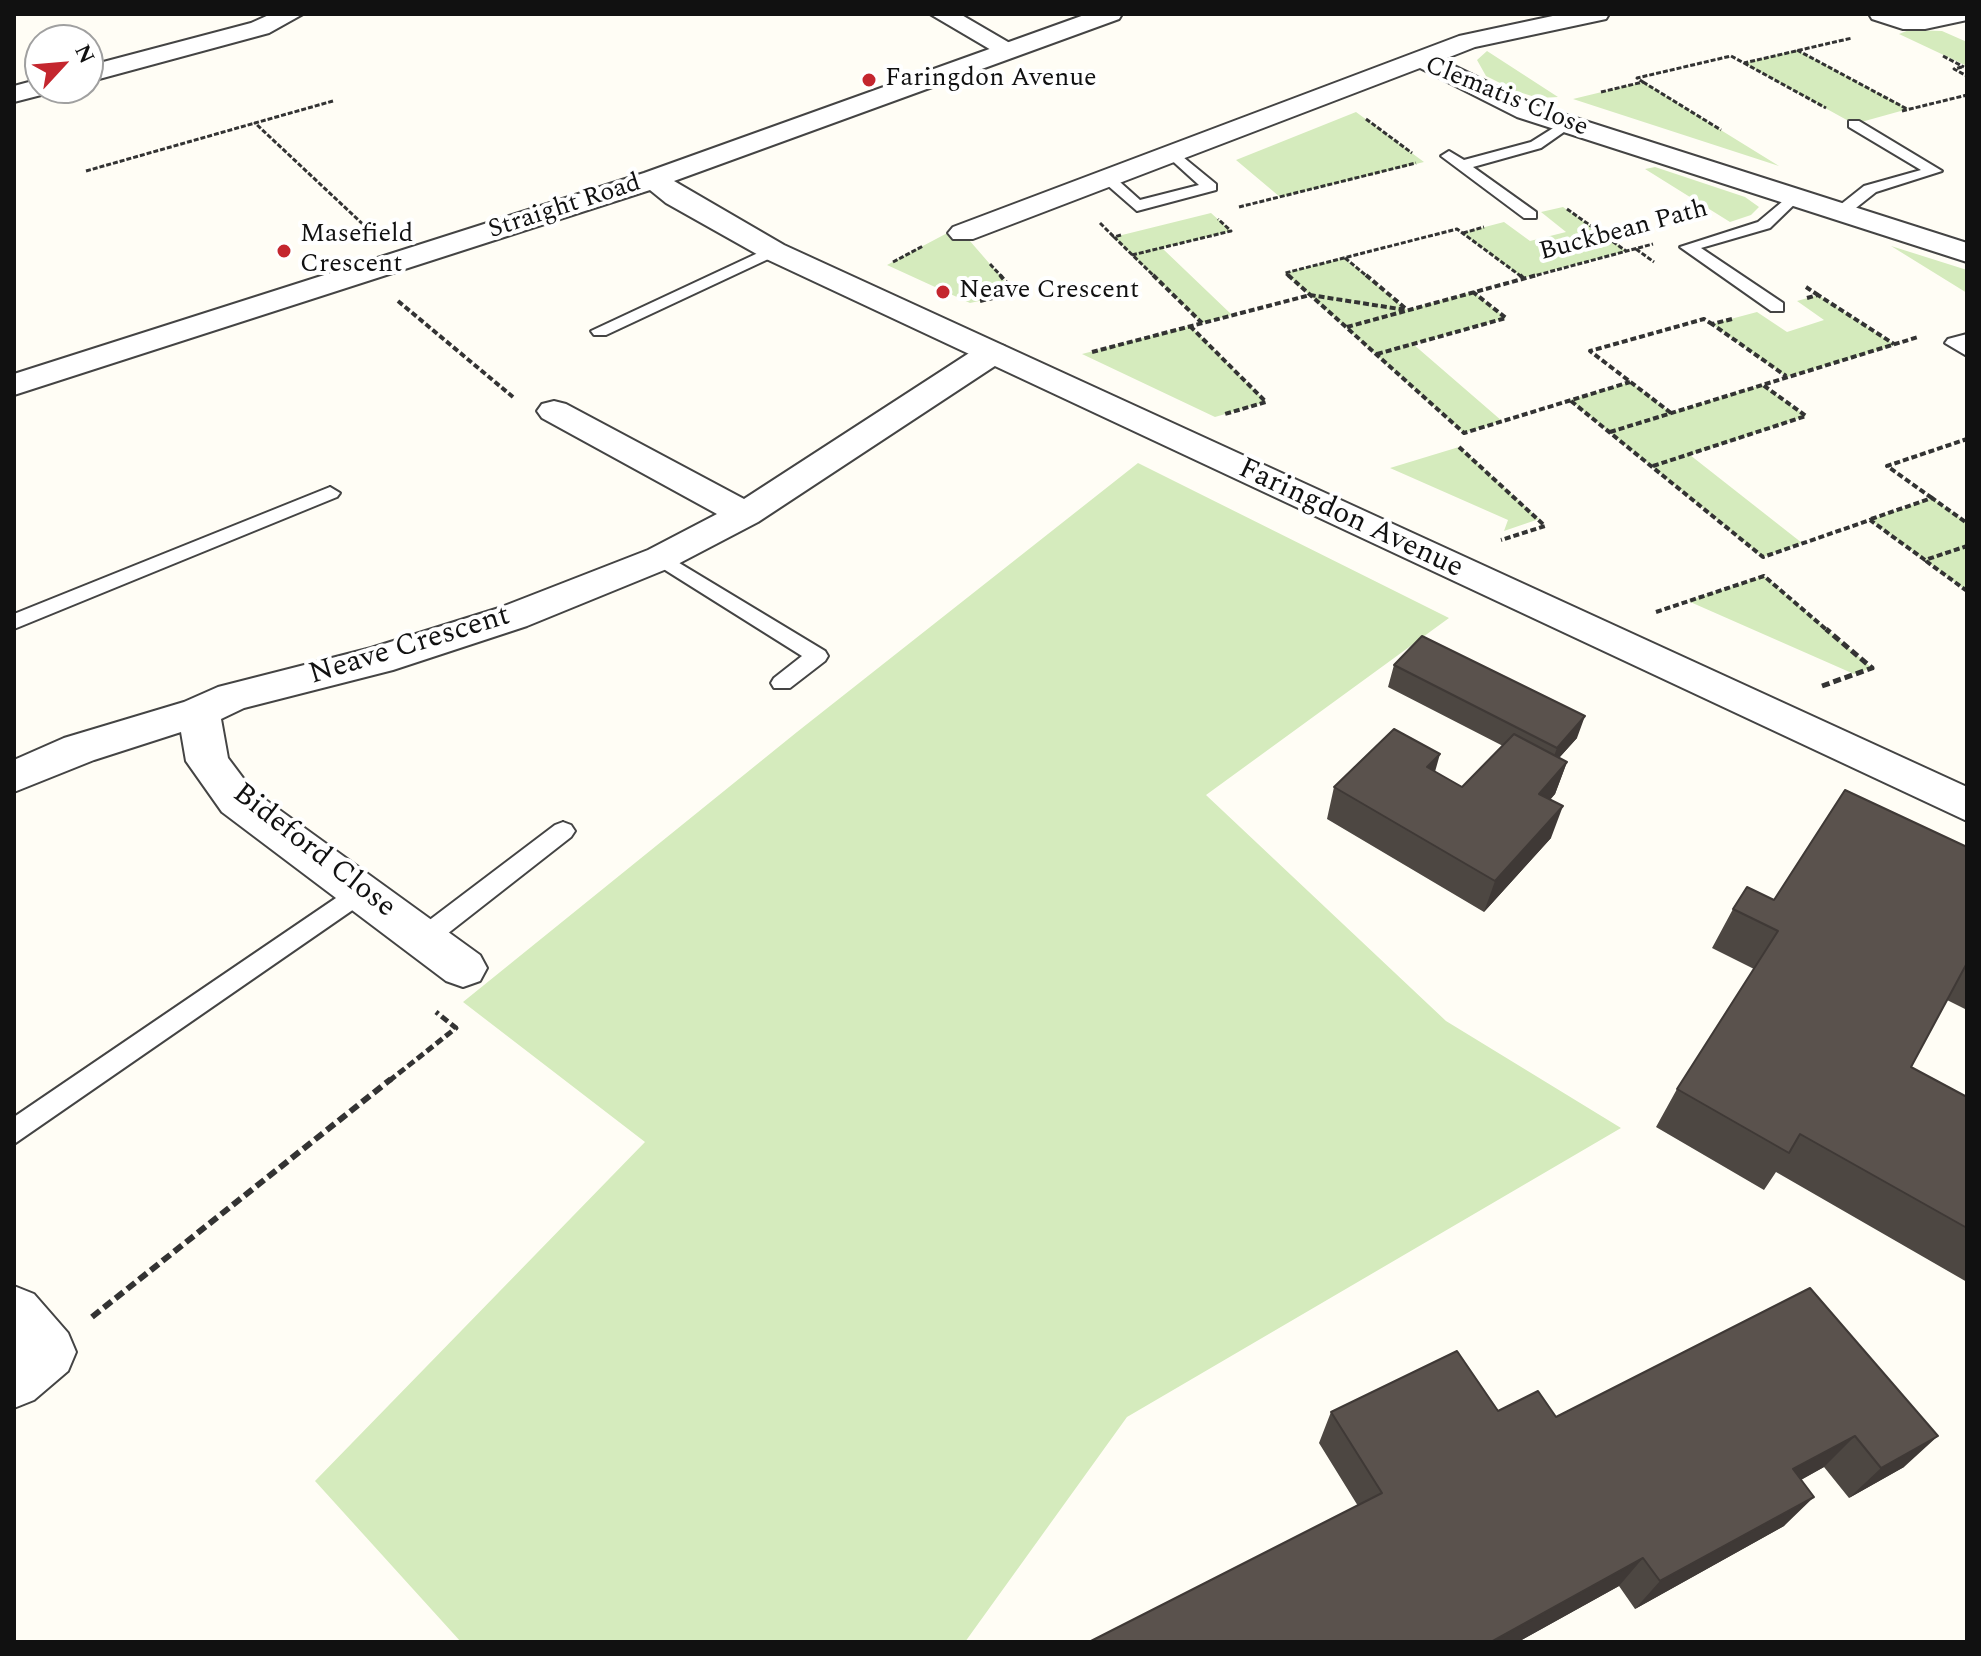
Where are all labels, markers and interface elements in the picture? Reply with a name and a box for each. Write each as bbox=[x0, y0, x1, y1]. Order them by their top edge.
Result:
north arrow bbox=[24, 24, 104, 104]
text: N bbox=[65, 39, 103, 69]
street label: Clematis Close bbox=[1420, 51, 1592, 145]
place label: Faringdon Avenue bbox=[885, 64, 1097, 96]
marker: Faringdon Avenue bbox=[860, 71, 878, 89]
street label: Straight Road bbox=[485, 169, 645, 247]
street label: Buckbean Path bbox=[1536, 195, 1712, 269]
place label: Masefield Crescent bbox=[300, 220, 413, 282]
marker: Masefield Crescent bbox=[275, 242, 293, 260]
place label: Neave Crescent bbox=[959, 276, 1139, 308]
marker: Neave Crescent bbox=[934, 283, 952, 301]
street label: Faringdon Avenue bbox=[1232, 452, 1468, 588]
street label: Neave Crescent bbox=[305, 599, 515, 695]
street label: Bideford Close bbox=[224, 777, 402, 927]

